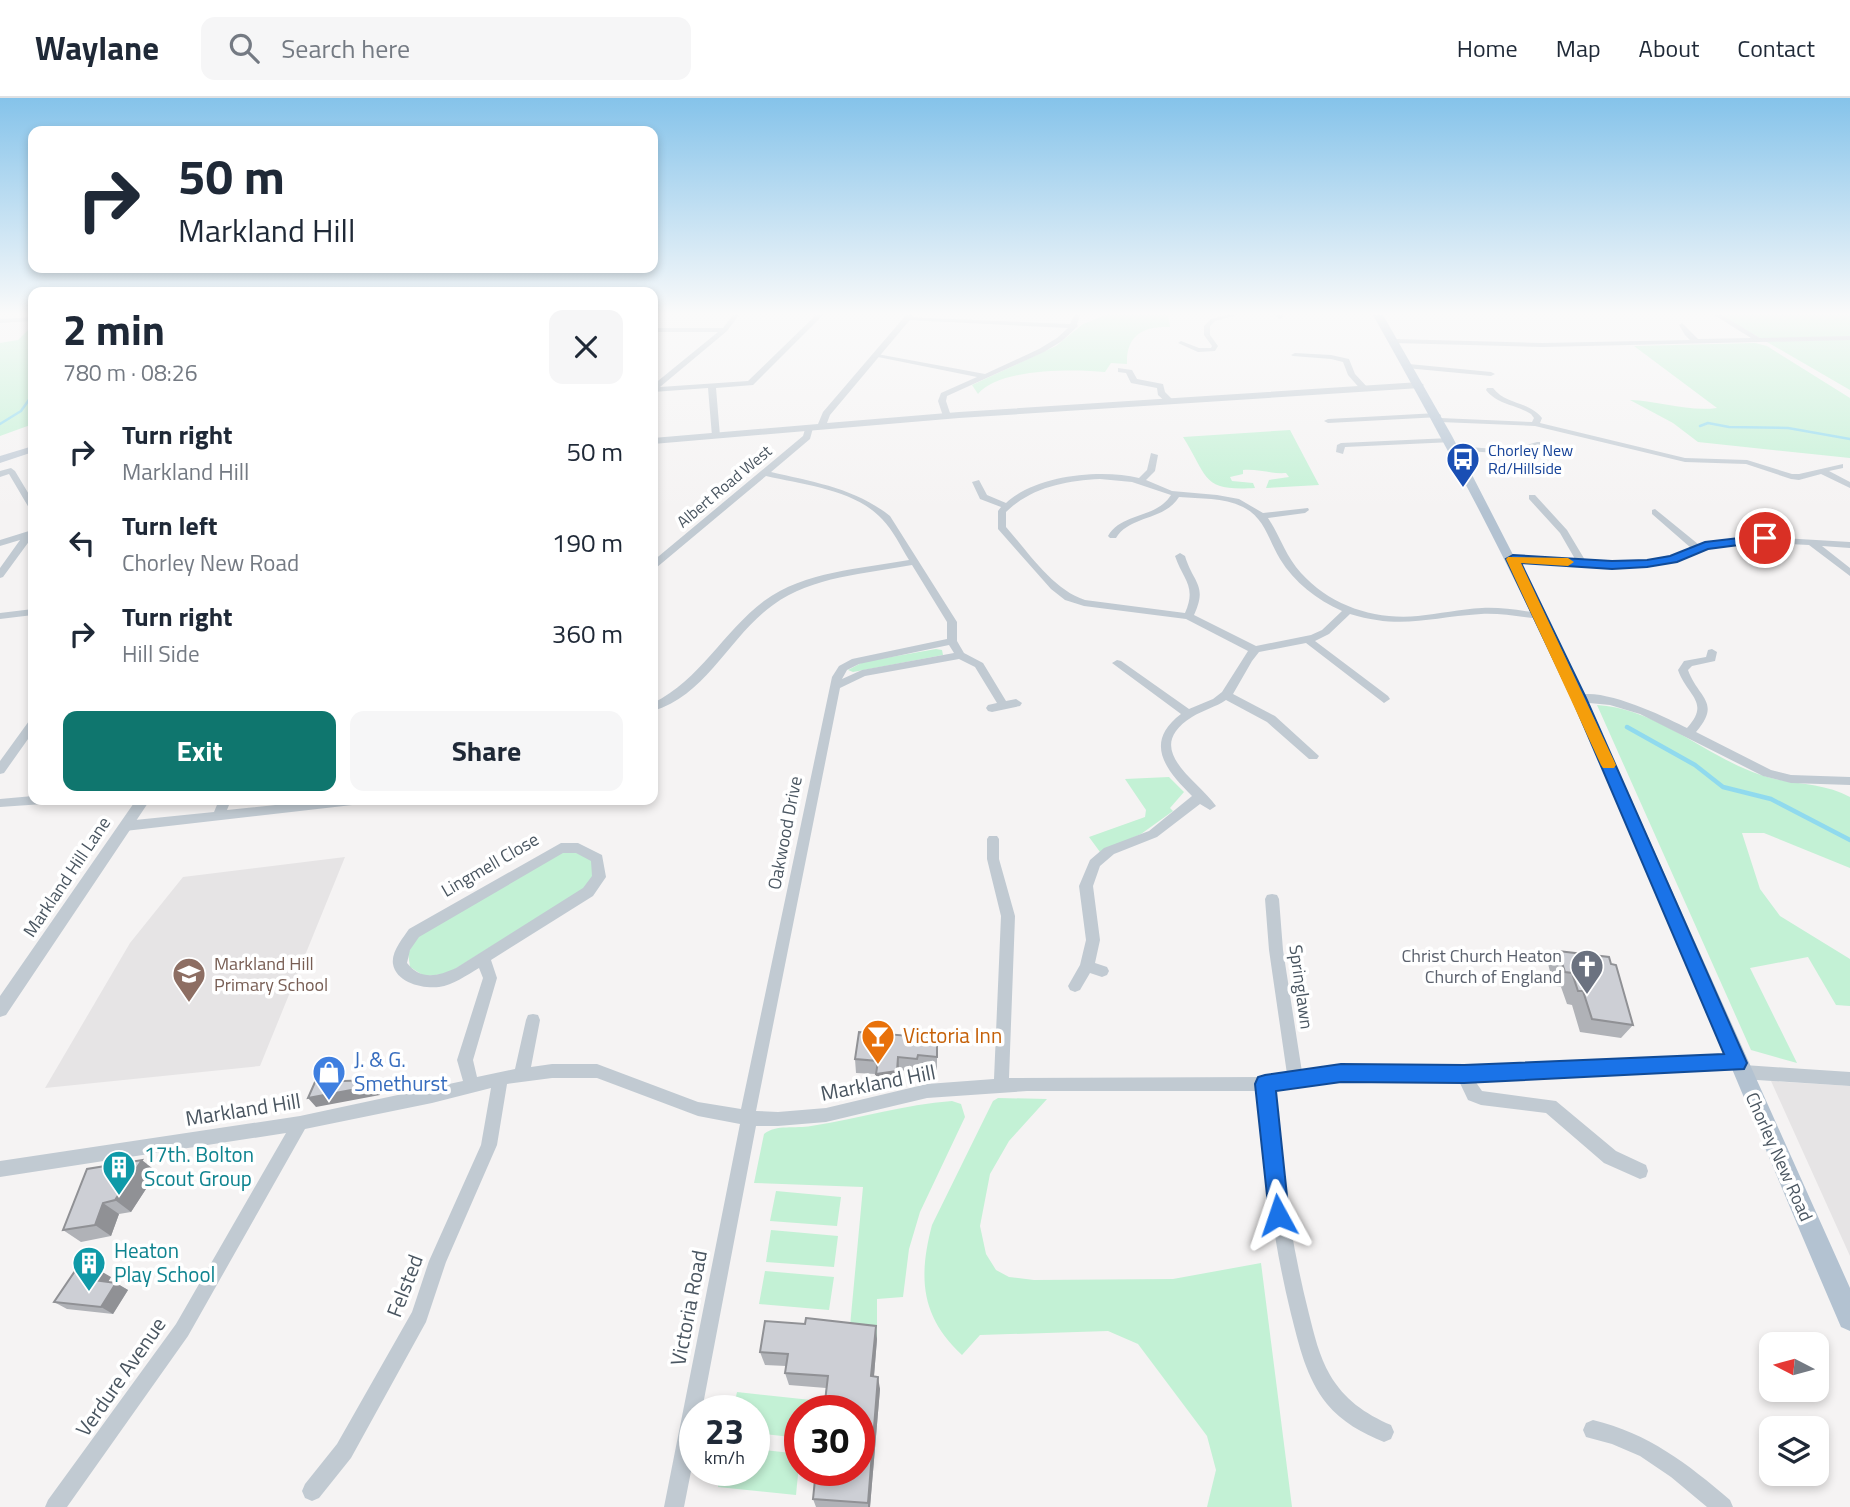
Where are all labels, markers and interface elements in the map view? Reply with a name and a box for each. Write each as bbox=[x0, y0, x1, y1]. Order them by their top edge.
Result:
search box bbox=[201, 17, 691, 80]
text: Waylane bbox=[35, 23, 159, 73]
icon: search bbox=[225, 29, 263, 67]
text: Search here bbox=[281, 29, 410, 68]
text: Home bbox=[1457, 30, 1518, 66]
text: Map bbox=[1556, 30, 1601, 66]
text: About bbox=[1639, 30, 1699, 66]
text: Contact bbox=[1737, 30, 1815, 66]
text: 50 m bbox=[178, 138, 285, 213]
icon: right bbox=[63, 154, 154, 245]
text: Markland Hill bbox=[178, 206, 355, 254]
text: 2 min bbox=[63, 297, 165, 361]
button: close bbox=[549, 310, 623, 384]
text: 780 m · 08:26 bbox=[63, 355, 198, 390]
text: Turn right bbox=[122, 415, 233, 454]
text: 50 m bbox=[566, 432, 623, 471]
icon: right bbox=[63, 433, 101, 471]
place label: Chorley New Rd/Hillside bbox=[1488, 438, 1573, 480]
street label: Albert Road West bbox=[671, 439, 777, 533]
bus stop icon: Chorley New Rd/Hillside bbox=[1444, 440, 1482, 489]
text: Markland Hill bbox=[122, 454, 249, 489]
text: Turn left bbox=[122, 506, 217, 545]
pin bbox=[1735, 508, 1795, 568]
icon: arrive bbox=[1746, 519, 1784, 557]
text: 190 m bbox=[552, 523, 623, 562]
icon: left bbox=[63, 524, 101, 562]
text: Chorley New Road bbox=[122, 545, 299, 580]
text: Turn right bbox=[122, 597, 233, 636]
text: 360 m bbox=[552, 614, 623, 653]
icon: right bbox=[63, 615, 101, 653]
text: Hill Side bbox=[122, 636, 200, 671]
button: Exit bbox=[63, 711, 336, 791]
button: Share bbox=[350, 711, 623, 791]
street label: Oakwood Drive bbox=[760, 774, 809, 892]
street label: Markland Hill Lane bbox=[16, 811, 117, 942]
street label: Lingmell Close bbox=[436, 826, 544, 903]
place label: Christ Church Heaton Church of England bbox=[1402, 942, 1562, 990]
street label: Springlawn bbox=[1282, 943, 1321, 1031]
church icon: Christ Church Heaton Church of England bbox=[1568, 947, 1606, 996]
place label: Markland Hill Primary School bbox=[214, 950, 328, 998]
school or university icon: Markland Hill Primary School bbox=[170, 955, 208, 1004]
bar icon: Victoria Inn bbox=[859, 1017, 897, 1066]
place label: Victoria Inn bbox=[903, 1019, 1002, 1051]
place label: J. & G. Smethurst bbox=[354, 1043, 448, 1099]
shop icon: J. & G. Smethurst bbox=[310, 1053, 348, 1102]
street label: Markland Hill bbox=[818, 1055, 938, 1109]
street label: Markland Hill bbox=[183, 1084, 303, 1134]
street label: Chorley New Road bbox=[1739, 1088, 1820, 1226]
place label: 17th. Bolton Scout Group bbox=[144, 1138, 254, 1194]
building icon: 17th. Bolton Scout Group bbox=[100, 1148, 138, 1197]
position arrow bbox=[1241, 1178, 1315, 1252]
place label: Heaton Play School bbox=[114, 1234, 215, 1290]
building icon: Heaton Play School bbox=[70, 1244, 108, 1293]
street label: Victoria Road bbox=[661, 1247, 715, 1368]
street label: Felsted bbox=[377, 1250, 431, 1322]
street label: Verdure Avenue bbox=[67, 1310, 173, 1443]
north arrow bbox=[1759, 1332, 1829, 1402]
map controls bbox=[1759, 1332, 1829, 1486]
speed limit sign: 30 bbox=[784, 1395, 875, 1486]
text: 23 bbox=[705, 1404, 744, 1458]
button: layers bbox=[1759, 1416, 1829, 1486]
text: km/h bbox=[704, 1444, 745, 1471]

